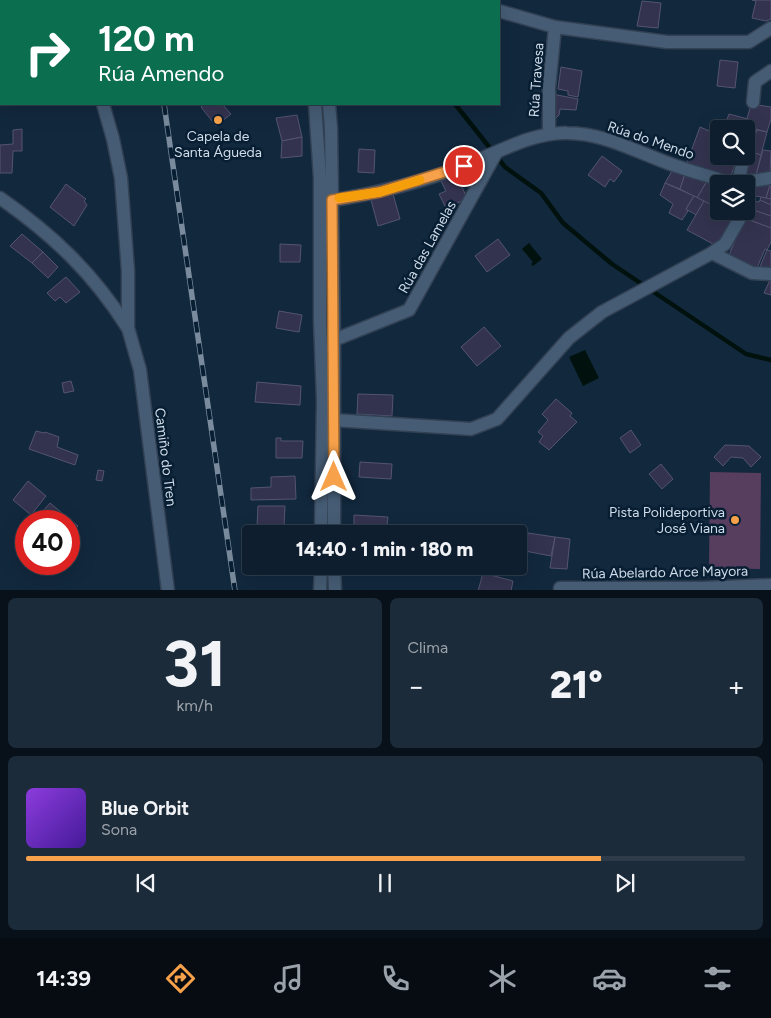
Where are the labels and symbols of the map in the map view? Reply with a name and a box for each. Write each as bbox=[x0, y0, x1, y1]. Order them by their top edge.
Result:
street label: Rúa Travesa bbox=[525, 42, 548, 118]
marker: Capela de Santa Águeda bbox=[212, 114, 224, 126]
street label: Rúa do Mendo bbox=[605, 118, 696, 163]
place label: Capela de Santa Águeda bbox=[174, 128, 262, 161]
pin bbox=[443, 145, 485, 187]
street label: Rúa das Lamelas bbox=[395, 198, 460, 297]
street label: Camiño do Tren bbox=[151, 407, 180, 507]
position arrow bbox=[307, 450, 359, 502]
place label: Pista Polideportiva José Viana bbox=[609, 504, 725, 537]
speed limit sign: 40 bbox=[15, 510, 80, 575]
marker: Pista Polideportiva José Viana bbox=[729, 514, 741, 526]
street label: Rúa Abelardo Arce Mayora bbox=[582, 563, 748, 582]

